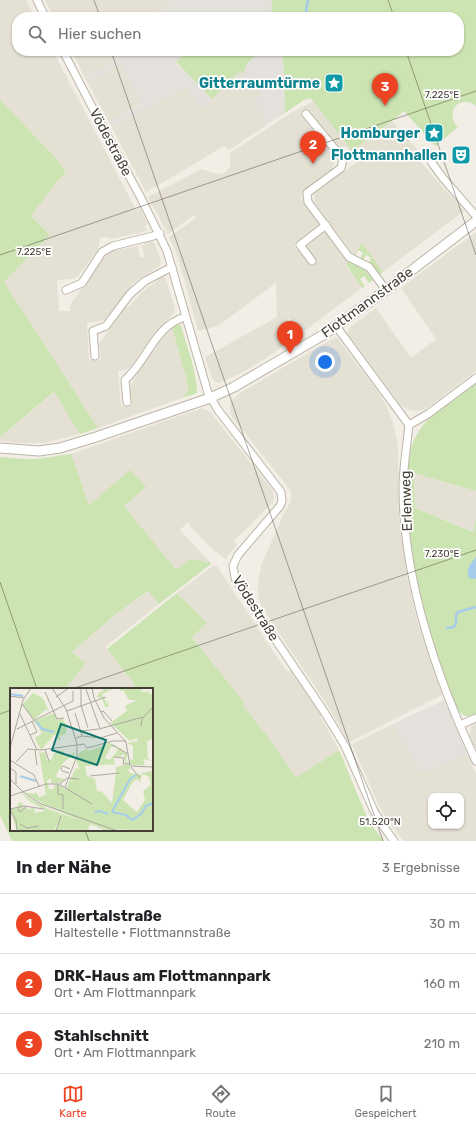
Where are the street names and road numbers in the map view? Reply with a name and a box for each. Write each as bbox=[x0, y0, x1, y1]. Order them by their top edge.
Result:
street label: Vödestraße bbox=[86, 105, 136, 179]
street label: Flottmannstraße bbox=[318, 263, 417, 341]
street label: Erlenweg bbox=[397, 470, 416, 532]
street label: Vödestraße bbox=[229, 572, 283, 644]

